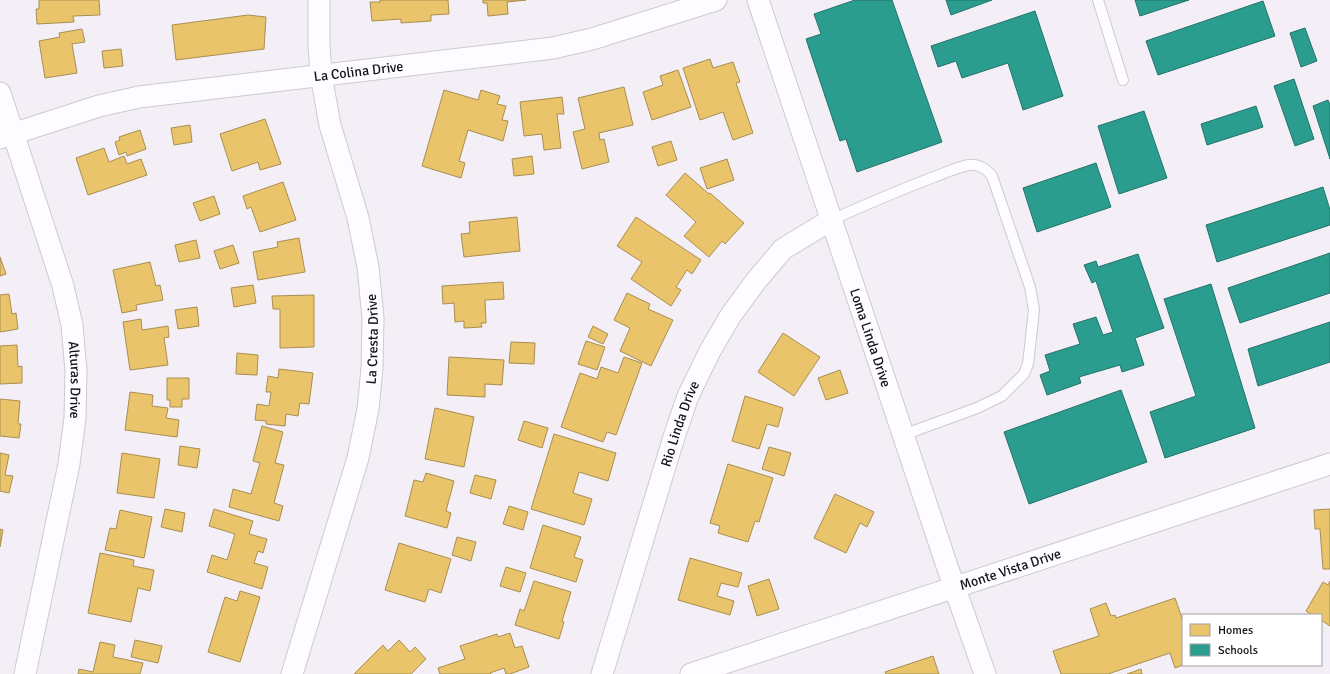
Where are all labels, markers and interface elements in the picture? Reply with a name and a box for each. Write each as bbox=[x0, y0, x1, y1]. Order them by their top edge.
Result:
street label: La Colina Drive bbox=[313, 58, 404, 85]
street label: Loma Linda Drive bbox=[846, 286, 895, 389]
street label: La Cresta Drive bbox=[362, 293, 382, 385]
street label: Alturas Drive bbox=[64, 340, 84, 419]
street label: Rio Linda Drive bbox=[657, 378, 703, 469]
street label: Monte Vista Drive bbox=[958, 545, 1063, 594]
legend bbox=[1182, 614, 1322, 666]
text: Homes bbox=[1218, 623, 1253, 638]
text: Schools bbox=[1218, 643, 1258, 658]

